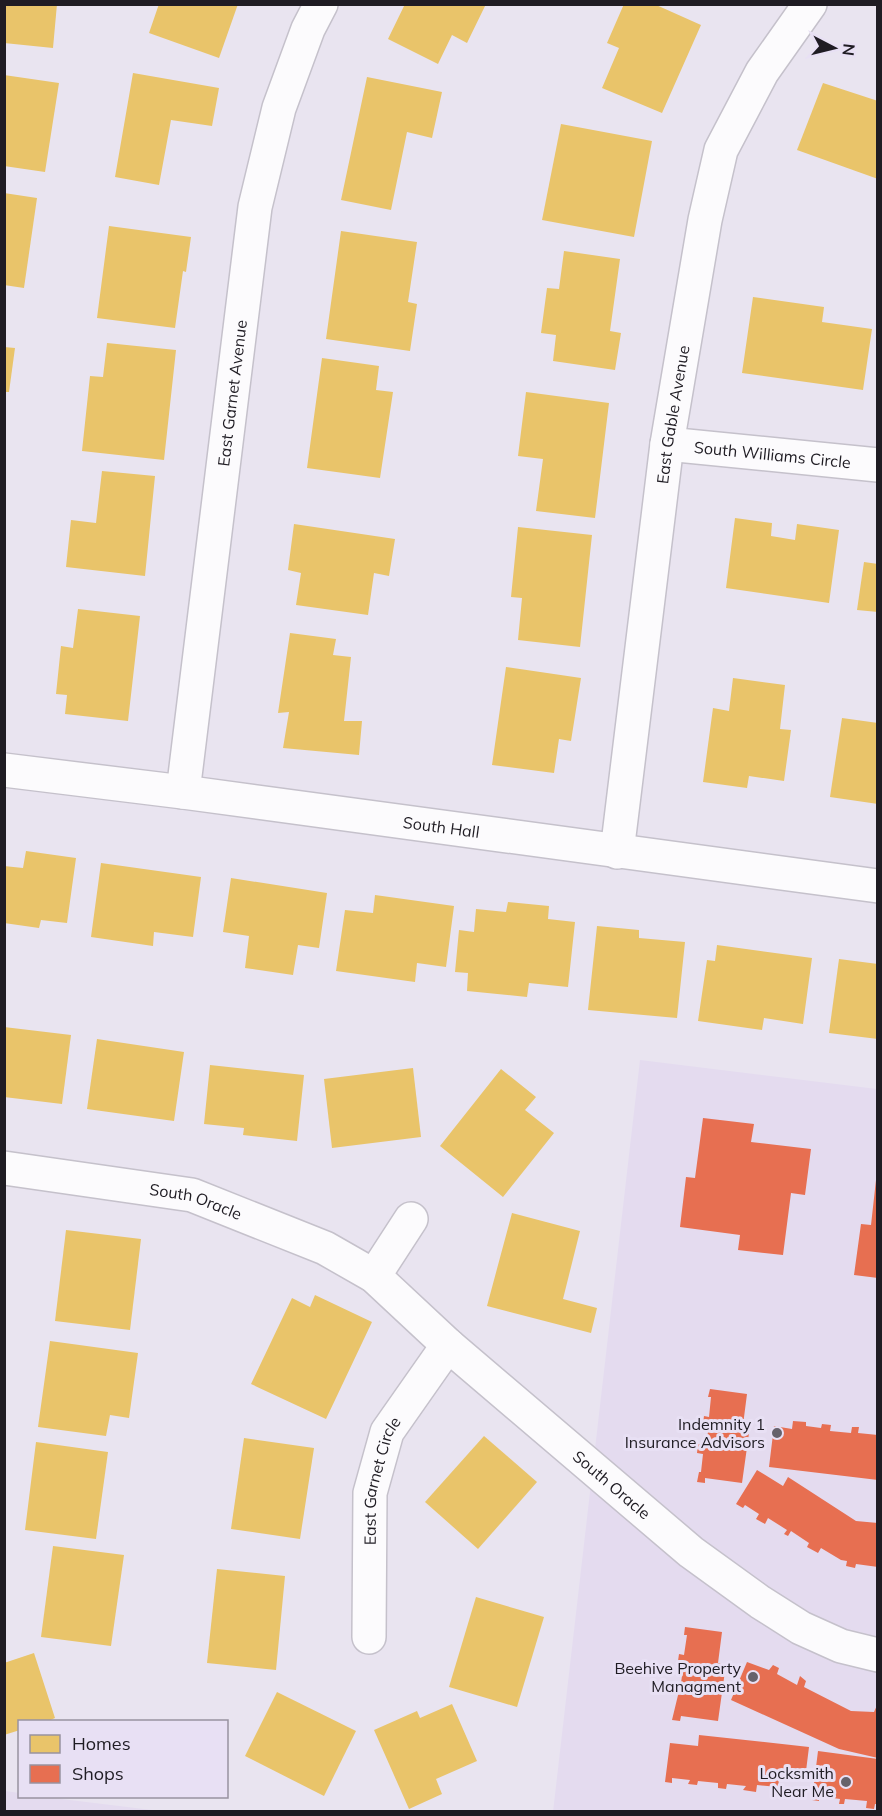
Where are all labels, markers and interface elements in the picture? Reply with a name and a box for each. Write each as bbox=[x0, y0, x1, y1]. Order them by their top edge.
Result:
north arrow bbox=[804, 18, 864, 78]
text: N bbox=[838, 43, 860, 57]
street label: East Garnet Avenue bbox=[213, 319, 251, 467]
street label: East Gable Avenue bbox=[652, 344, 694, 485]
street label: South Williams Circle bbox=[693, 437, 852, 472]
street label: South Hall bbox=[402, 812, 481, 842]
street label: South Oracle bbox=[148, 1179, 245, 1224]
street label: East Garnet Circle bbox=[359, 1412, 405, 1545]
place label: Indemnity 1 Insurance Advisors bbox=[625, 1414, 765, 1452]
marker: Indemnity 1 Insurance Advisors bbox=[770, 1426, 784, 1440]
street label: South Oracle bbox=[569, 1446, 655, 1523]
place label: Beehive Property Managment bbox=[614, 1658, 742, 1696]
marker: Beehive Property Managment bbox=[746, 1670, 760, 1684]
legend bbox=[18, 1720, 228, 1798]
text: Homes bbox=[72, 1732, 131, 1755]
text: Shops bbox=[72, 1762, 124, 1785]
place label: Locksmith Near Me bbox=[759, 1763, 834, 1801]
marker: Locksmith Near Me bbox=[839, 1775, 853, 1789]

